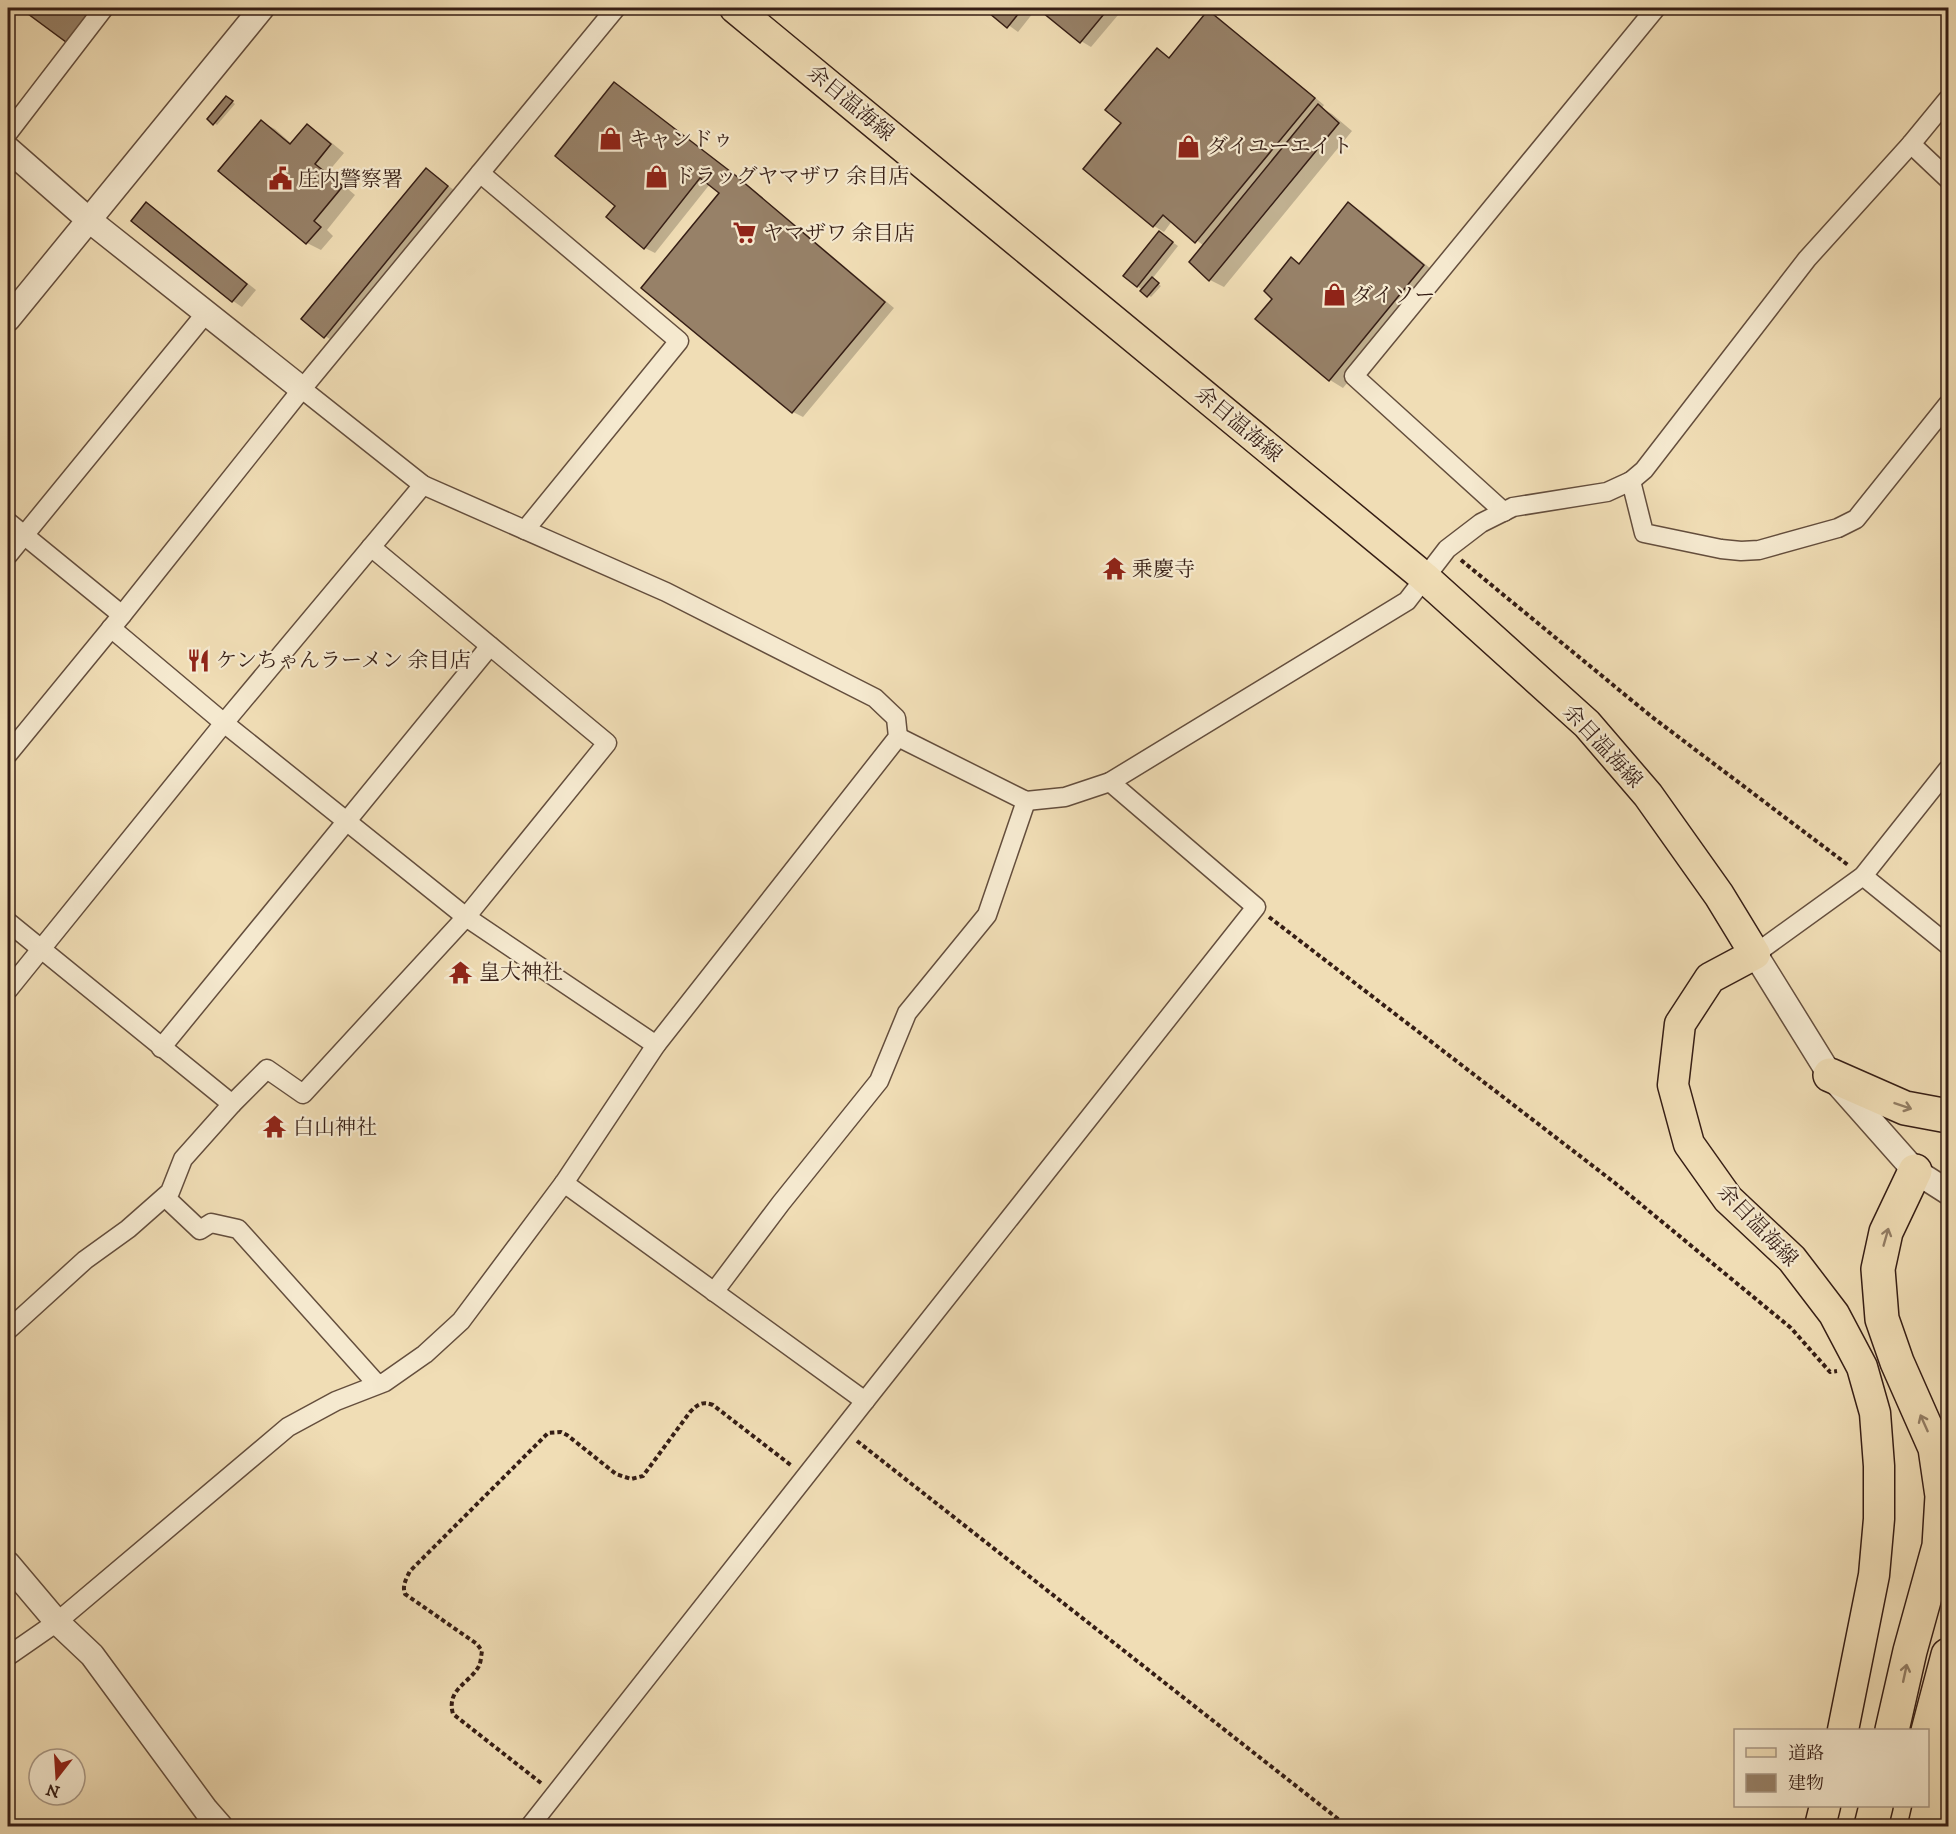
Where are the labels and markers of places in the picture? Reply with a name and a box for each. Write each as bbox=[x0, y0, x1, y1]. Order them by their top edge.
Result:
shop icon: キャンドゥ bbox=[598, 126, 624, 152]
place label: キャンドゥ bbox=[629, 127, 733, 153]
shop icon: ダイユーエイト bbox=[1176, 133, 1202, 159]
place label: ダイユーエイト bbox=[1207, 134, 1353, 160]
shop icon: ドラッグヤマザワ 余目店 bbox=[643, 163, 669, 189]
place label: ドラッグヤマザワ 余目店 bbox=[674, 164, 909, 190]
public building icon: 庄内警察署 bbox=[267, 166, 293, 192]
place label: 庄内警察署 bbox=[298, 167, 403, 193]
supermarket icon: ヤマザワ 余目店 bbox=[732, 220, 758, 246]
place label: ヤマザワ 余目店 bbox=[763, 221, 915, 247]
shop icon: ダイソー bbox=[1321, 282, 1347, 308]
place label: ダイソー bbox=[1352, 283, 1436, 309]
temple icon: 乗慶寺 bbox=[1101, 556, 1127, 582]
place label: 乗慶寺 bbox=[1132, 557, 1195, 583]
restaurant icon: ケンちゃんラーメン 余目店 bbox=[185, 647, 211, 673]
place label: ケンちゃんラーメン 余目店 bbox=[216, 648, 470, 674]
temple icon: 皇大神社 bbox=[448, 959, 474, 985]
place label: 皇大神社 bbox=[479, 960, 563, 986]
temple icon: 白山神社 bbox=[262, 1114, 288, 1140]
place label: 白山神社 bbox=[293, 1115, 377, 1141]

